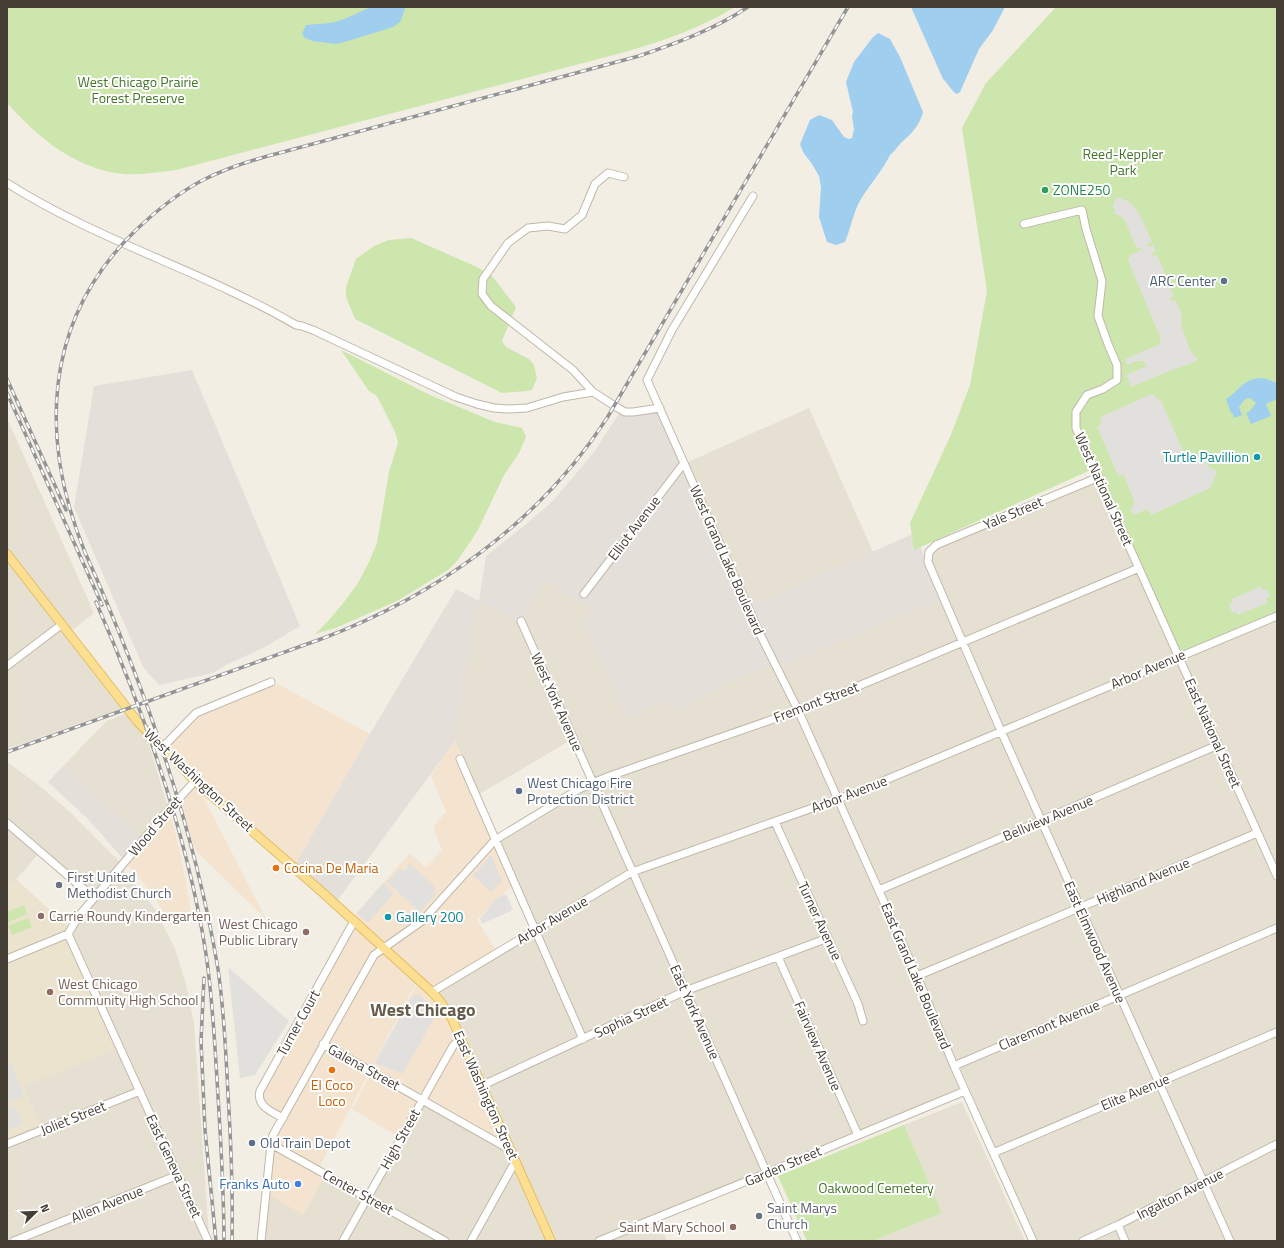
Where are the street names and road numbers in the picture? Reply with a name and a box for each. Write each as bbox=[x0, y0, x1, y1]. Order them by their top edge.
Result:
street label: West National Street bbox=[1070, 429, 1139, 549]
street label: West Grand Lake Boulevard bbox=[685, 482, 770, 638]
street label: Elliot Avenue bbox=[602, 491, 665, 565]
street label: Yale Street bbox=[980, 491, 1046, 535]
street label: Arbor Avenue bbox=[1107, 643, 1189, 694]
street label: West York Avenue bbox=[526, 649, 589, 755]
street label: East National Street bbox=[1180, 675, 1247, 791]
street label: Fremont Street bbox=[770, 676, 861, 727]
street label: West Washington Street bbox=[140, 723, 259, 836]
street label: Arbor Avenue bbox=[808, 769, 890, 818]
street label: Bellview Avenue bbox=[999, 789, 1096, 846]
street label: Wood Street bbox=[123, 791, 186, 861]
street label: Highland Avenue bbox=[1093, 851, 1193, 910]
street label: East Elmwood Avenue bbox=[1059, 877, 1132, 1006]
street label: Turner Avenue bbox=[793, 878, 848, 964]
street label: Arbor Avenue bbox=[512, 890, 591, 949]
street label: East Grand Lake Boulevard bbox=[876, 899, 957, 1052]
street label: East York Avenue bbox=[665, 961, 726, 1062]
street label: Turner Court bbox=[271, 986, 324, 1060]
street label: Sophia Street bbox=[590, 990, 671, 1043]
street label: Claremont Avenue bbox=[995, 994, 1103, 1055]
street label: Fairview Avenue bbox=[789, 998, 848, 1094]
street label: East Washington Street bbox=[449, 1027, 524, 1163]
street label: Galena Street bbox=[324, 1038, 404, 1095]
street label: Elite Avenue bbox=[1097, 1068, 1172, 1115]
street label: Joliet Street bbox=[37, 1095, 109, 1140]
street label: High Street bbox=[374, 1105, 425, 1173]
street label: East Geneva Street bbox=[141, 1110, 208, 1221]
street label: Garden Street bbox=[741, 1140, 824, 1191]
street label: Center Street bbox=[319, 1163, 398, 1220]
street label: Ingalton Avenue bbox=[1133, 1163, 1227, 1224]
street label: Allen Avenue bbox=[68, 1180, 146, 1228]

